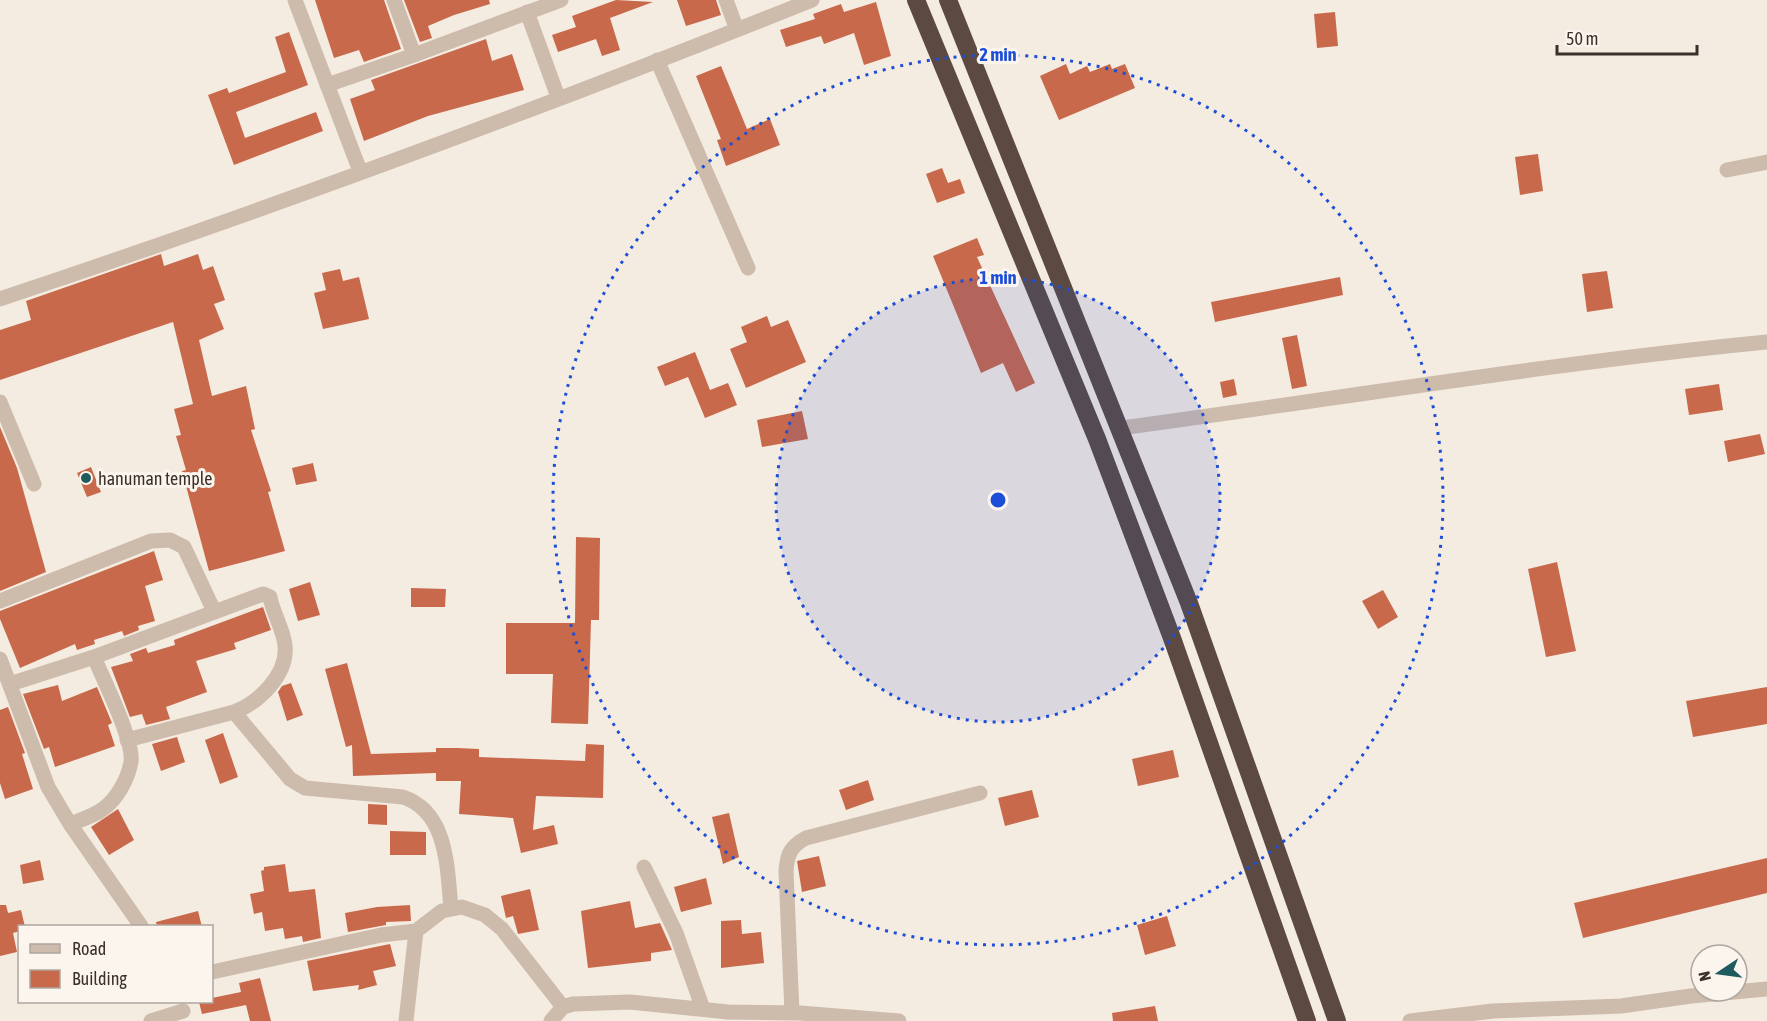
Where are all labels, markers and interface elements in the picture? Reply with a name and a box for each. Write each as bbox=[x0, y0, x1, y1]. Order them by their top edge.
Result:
scale bar bbox=[1557, 18, 1696, 56]
text: 50 m bbox=[1566, 28, 1598, 49]
text: 2 min bbox=[980, 44, 1017, 65]
text: 1 min bbox=[980, 267, 1017, 288]
place label: hanuman temple bbox=[98, 468, 212, 489]
marker: hanuman temple bbox=[79, 471, 93, 485]
centre of rings bbox=[988, 490, 1008, 510]
legend bbox=[18, 925, 213, 1003]
text: Road bbox=[72, 938, 106, 959]
north arrow bbox=[1689, 943, 1749, 1003]
text: Building bbox=[72, 968, 127, 989]
text: N bbox=[1695, 970, 1714, 983]

